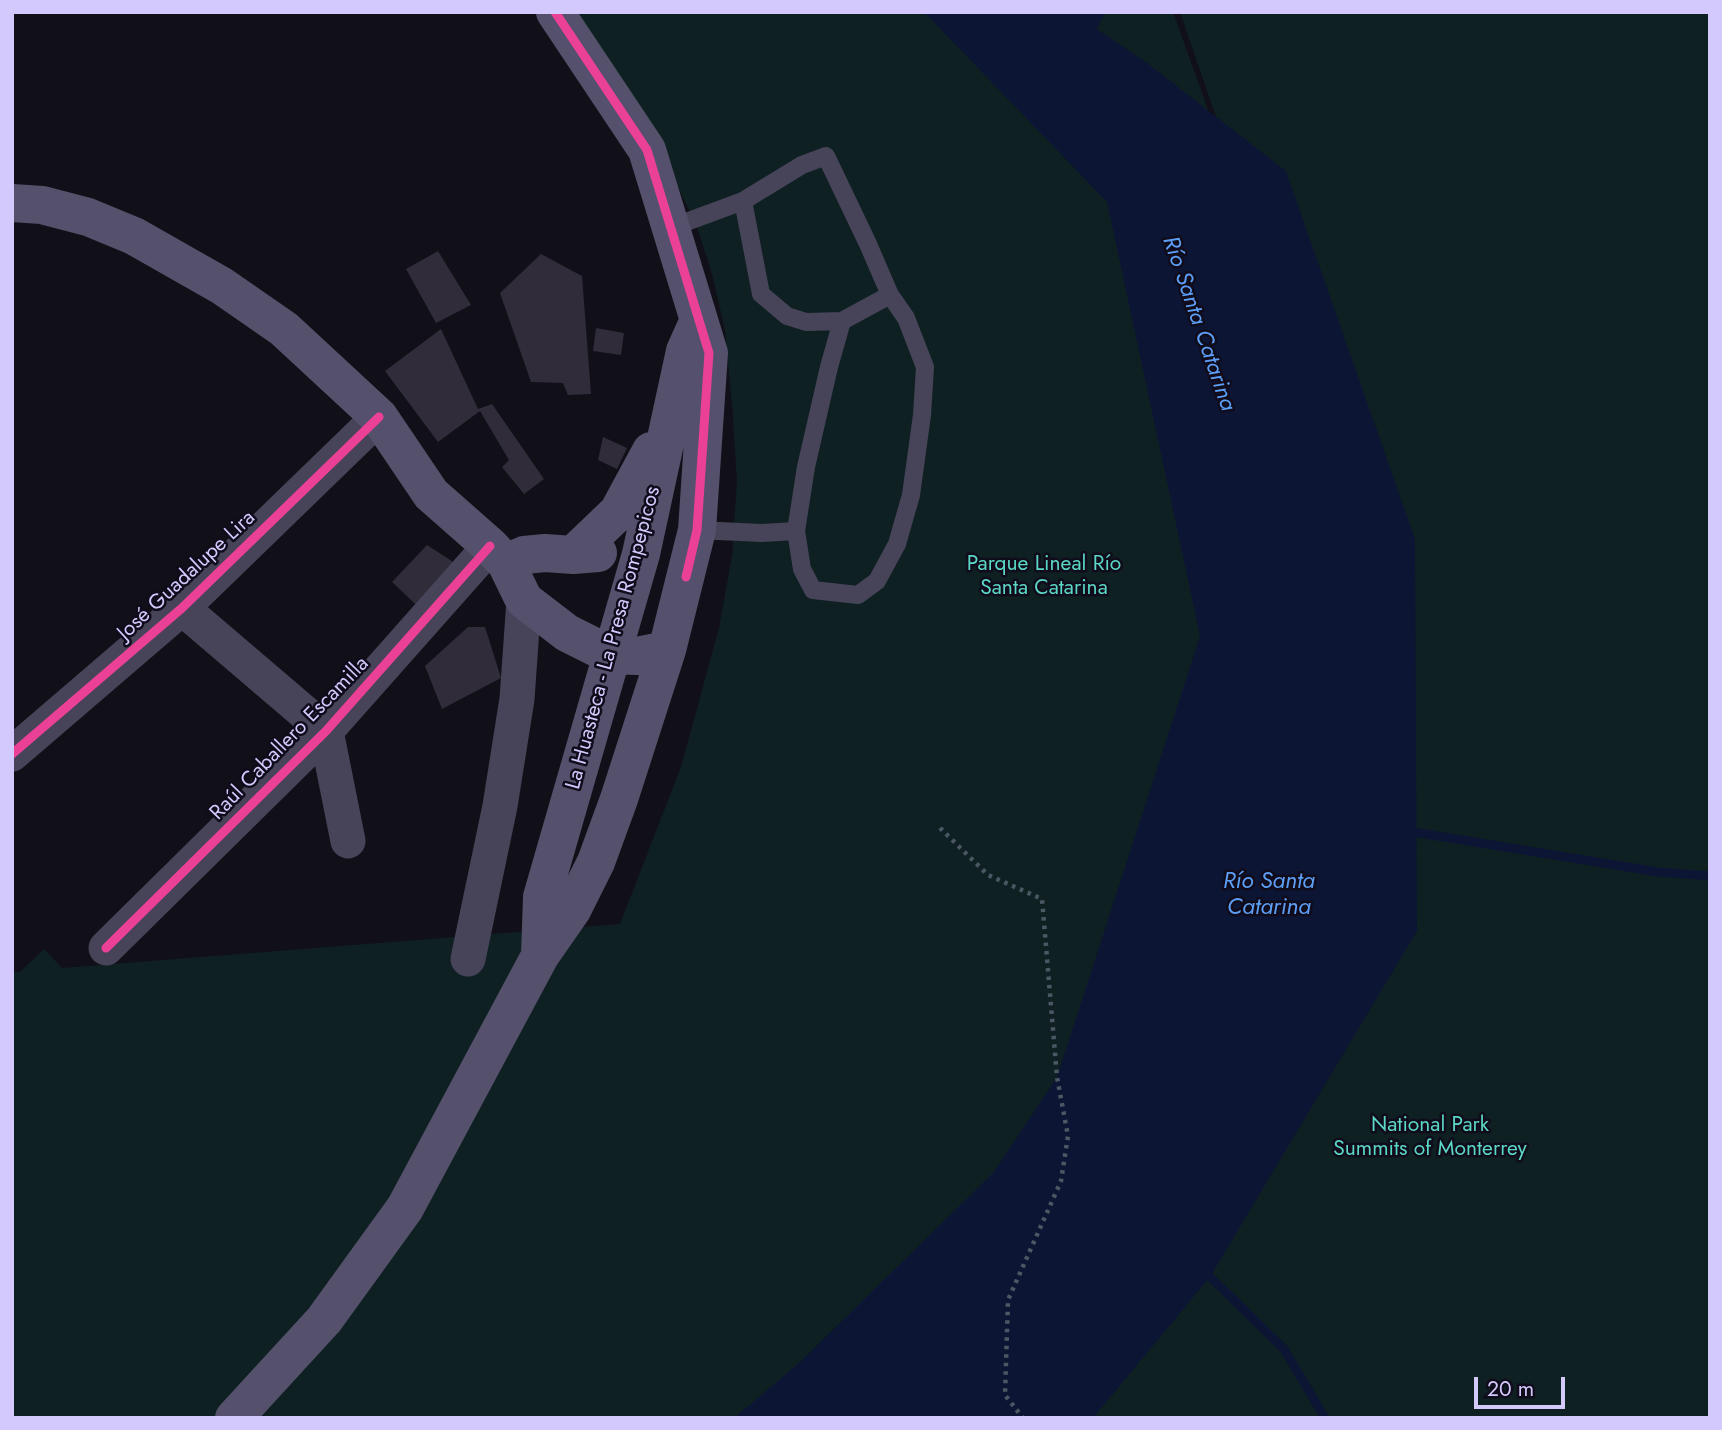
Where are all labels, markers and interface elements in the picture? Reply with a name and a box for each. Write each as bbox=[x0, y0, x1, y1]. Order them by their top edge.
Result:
water label: Río Santa Catarina bbox=[1155, 233, 1241, 415]
street label: La Huasteca - La Presa Rompepicos bbox=[561, 484, 667, 792]
street label: José Guadalupe Lira bbox=[113, 506, 261, 646]
park label: Parque Lineal Río Santa Catarina bbox=[967, 552, 1121, 602]
street label: Raúl Caballero Escamilla bbox=[205, 652, 375, 826]
water label: Río Santa Catarina bbox=[1223, 868, 1315, 922]
park label: National Park Summits of Monterrey bbox=[1333, 1113, 1527, 1163]
scale bar bbox=[1477, 1364, 1568, 1408]
text: 20 m bbox=[1487, 1374, 1534, 1404]

